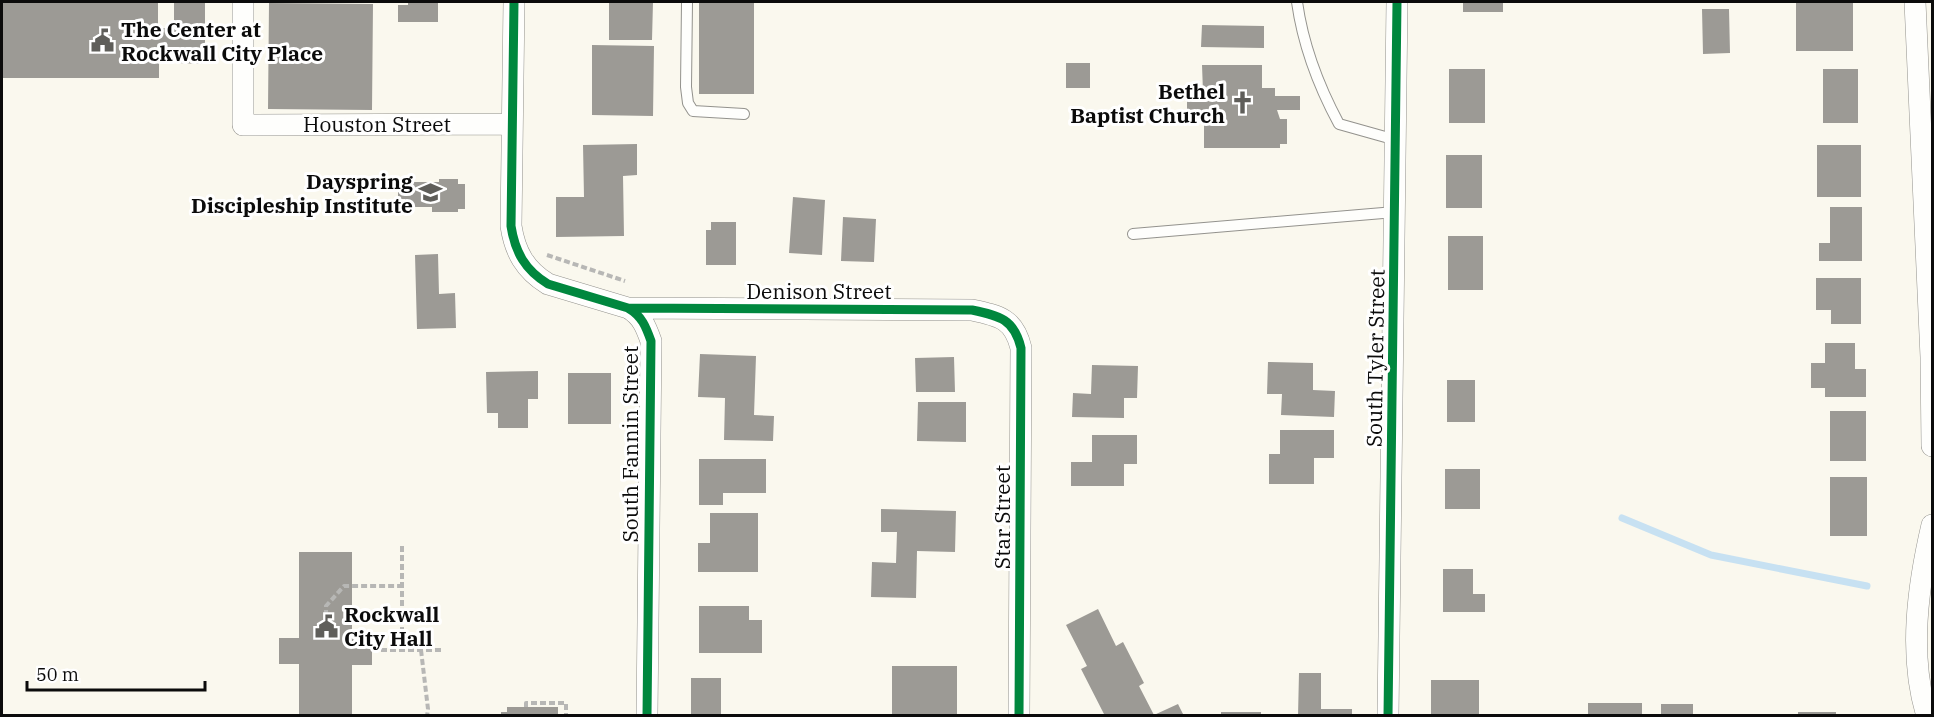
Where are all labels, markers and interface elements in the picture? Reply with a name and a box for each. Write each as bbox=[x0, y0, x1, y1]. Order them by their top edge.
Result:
place label: The Center at Rockwall City Place bbox=[121, 15, 323, 67]
public building icon: The Center at Rockwall City Place bbox=[90, 28, 116, 54]
place label: Bethel Baptist Church bbox=[1070, 77, 1225, 129]
church icon: Bethel Baptist Church bbox=[1230, 90, 1256, 116]
street label: Houston Street bbox=[303, 110, 451, 138]
place label: Dayspring Discipleship Institute bbox=[191, 167, 414, 219]
school or university icon: Dayspring Discipleship Institute bbox=[418, 180, 444, 206]
street label: South Tyler Street bbox=[1359, 269, 1391, 447]
street label: Denison Street bbox=[746, 277, 892, 305]
street label: South Fannin Street bbox=[616, 345, 644, 543]
street label: Star Street bbox=[988, 465, 1016, 569]
place label: Rockwall City Hall bbox=[344, 600, 439, 652]
public building icon: Rockwall City Hall bbox=[313, 613, 339, 639]
scale bar bbox=[27, 654, 206, 692]
text: 50 m bbox=[36, 663, 79, 686]

